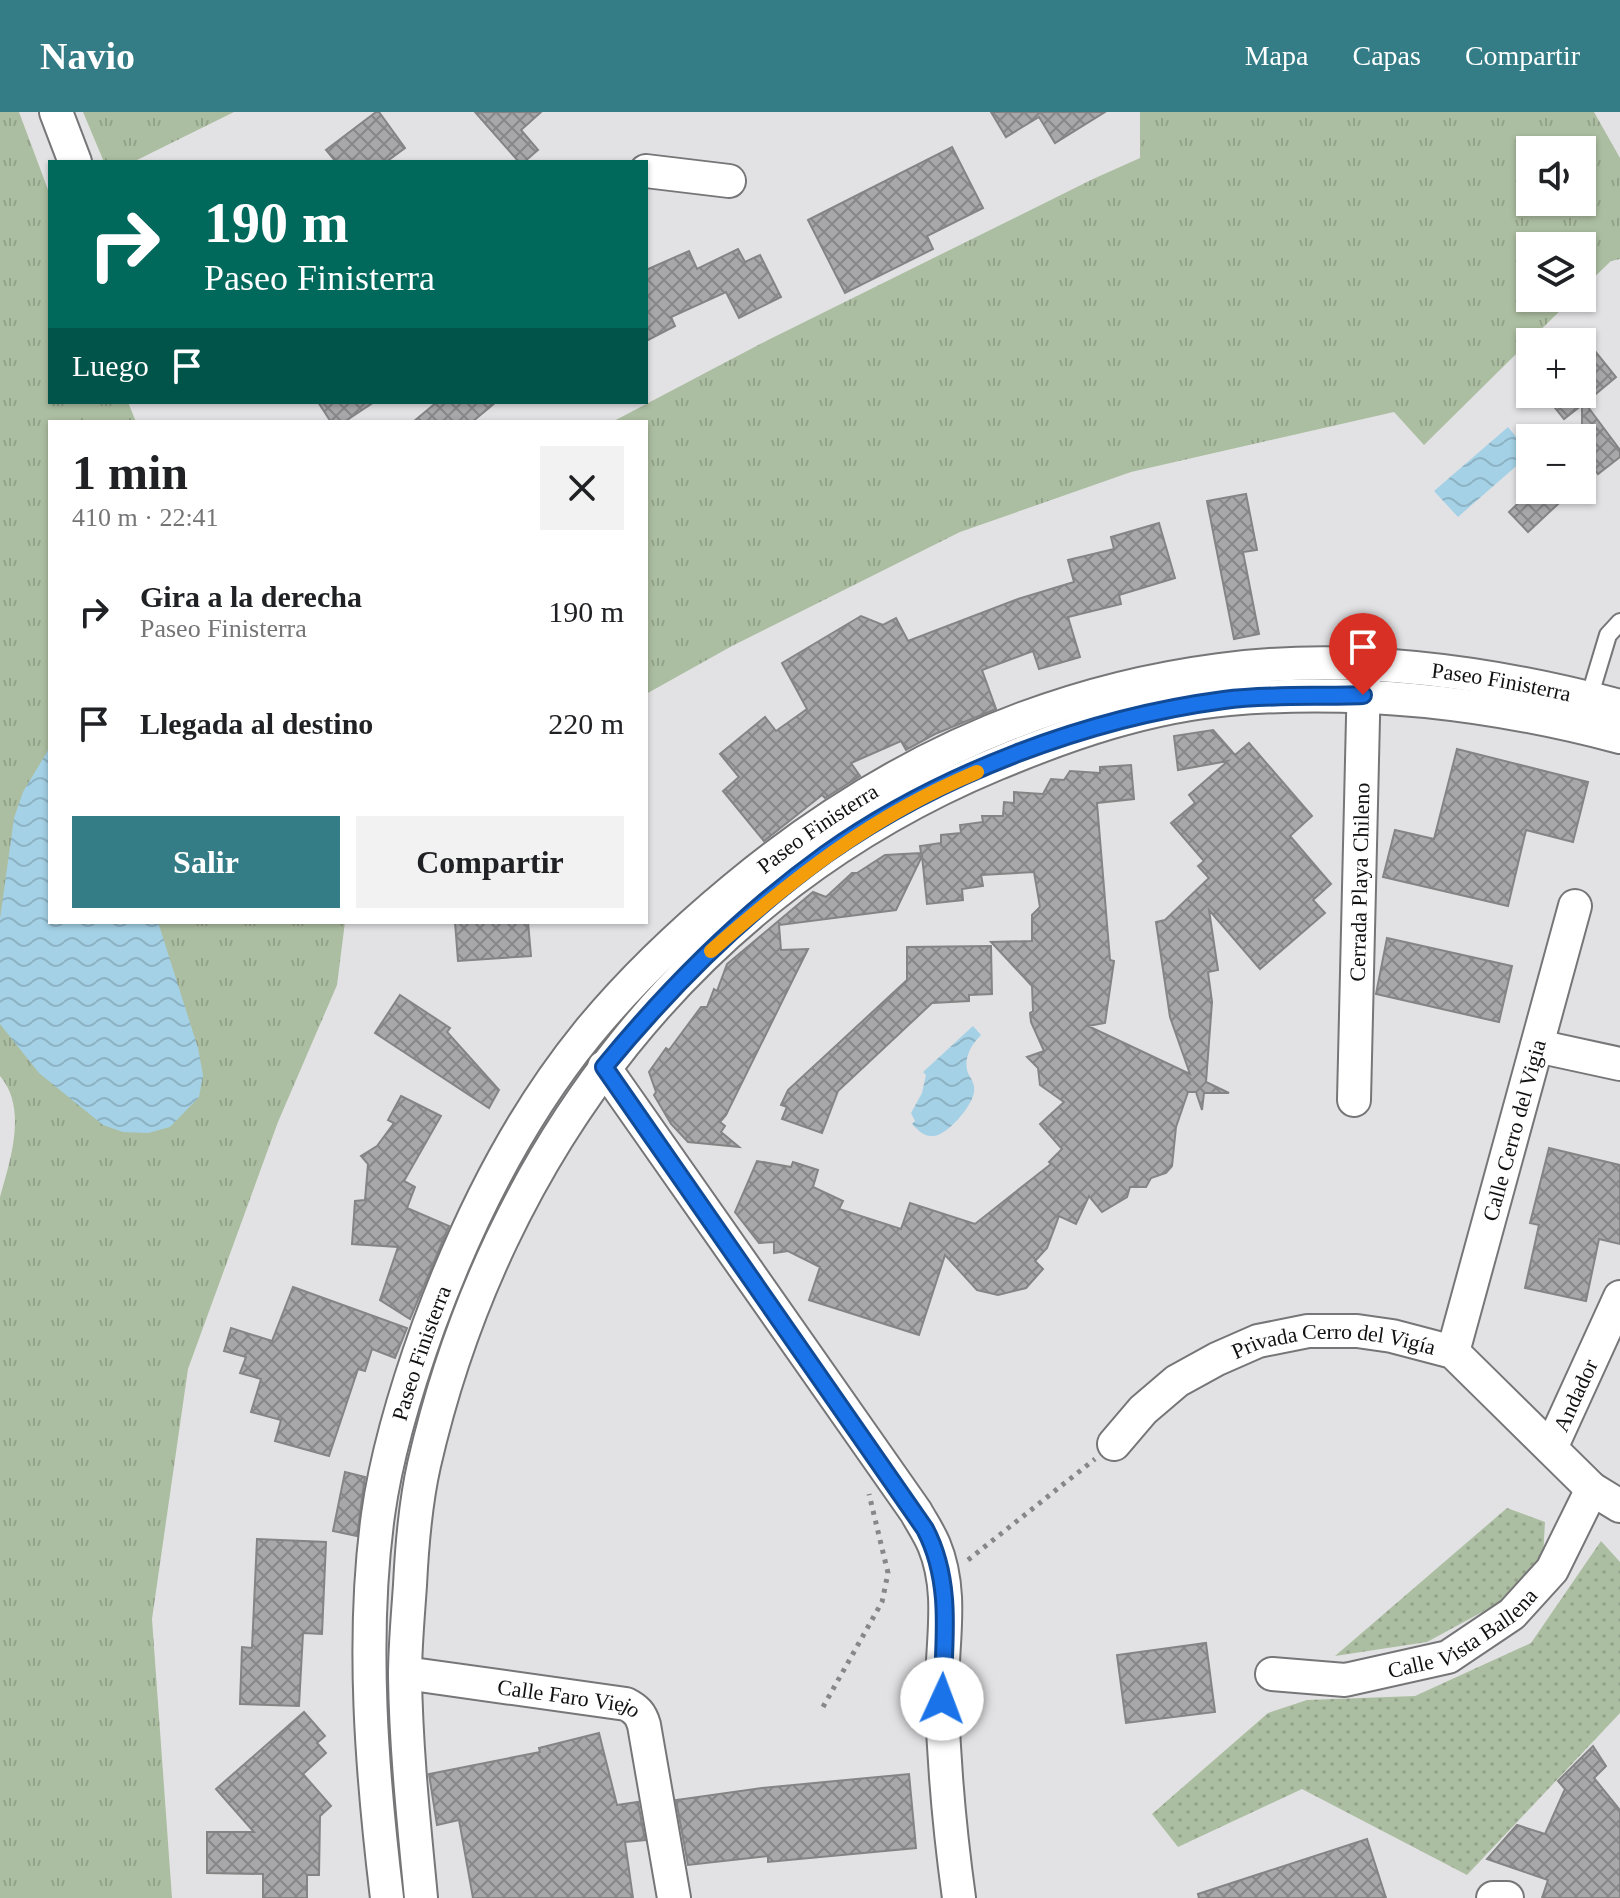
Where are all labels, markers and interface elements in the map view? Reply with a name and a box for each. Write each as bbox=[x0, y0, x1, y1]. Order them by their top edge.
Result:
text: Navio bbox=[40, 35, 135, 77]
text: Mapa bbox=[1245, 40, 1308, 71]
text: Capas bbox=[1352, 40, 1421, 71]
text: Compartir bbox=[1465, 40, 1580, 71]
map controls bbox=[1516, 136, 1596, 504]
button: sound bbox=[1516, 136, 1596, 216]
icon: right bbox=[72, 192, 176, 296]
text: 190 m bbox=[204, 192, 349, 254]
button: layers bbox=[1516, 232, 1596, 312]
text: Paseo Finisterra bbox=[204, 258, 435, 298]
button: + bbox=[1516, 328, 1596, 408]
icon: arrive bbox=[165, 344, 209, 388]
text: Luego bbox=[72, 349, 149, 382]
button: − bbox=[1516, 424, 1596, 504]
text: 1 min bbox=[72, 446, 188, 499]
button: close bbox=[540, 446, 624, 530]
text: 410 m · 22:41 bbox=[72, 503, 219, 532]
text: Gira a la derecha bbox=[140, 580, 362, 613]
icon: right bbox=[72, 590, 116, 634]
text: 190 m bbox=[548, 595, 624, 628]
pin bbox=[1329, 613, 1397, 695]
text: Paseo Finisterra bbox=[140, 614, 307, 643]
icon: arrive bbox=[1341, 625, 1385, 669]
street label: Paseo Finisterra bbox=[1430, 657, 1574, 706]
icon: arrive bbox=[72, 702, 116, 746]
text: Llegada al destino bbox=[140, 707, 373, 740]
text: 220 m bbox=[548, 707, 624, 740]
street label: Paseo Finisterra bbox=[752, 778, 883, 878]
street label: Cerrada Playa Chileno bbox=[1344, 782, 1374, 982]
button: Salir bbox=[72, 816, 340, 908]
button: Compartir bbox=[356, 816, 624, 908]
street label: Calle Cerro del Vigia bbox=[1477, 1036, 1550, 1224]
street label: Paseo Finisterra bbox=[386, 1282, 456, 1423]
street label: Privada Cerro del Vigía bbox=[1228, 1319, 1439, 1364]
street label: Andador bbox=[1548, 1354, 1603, 1435]
street label: Calle Vista Ballena bbox=[1385, 1583, 1542, 1683]
position arrow bbox=[900, 1657, 984, 1741]
street label: Calle Faro Viejo bbox=[496, 1674, 647, 1722]

